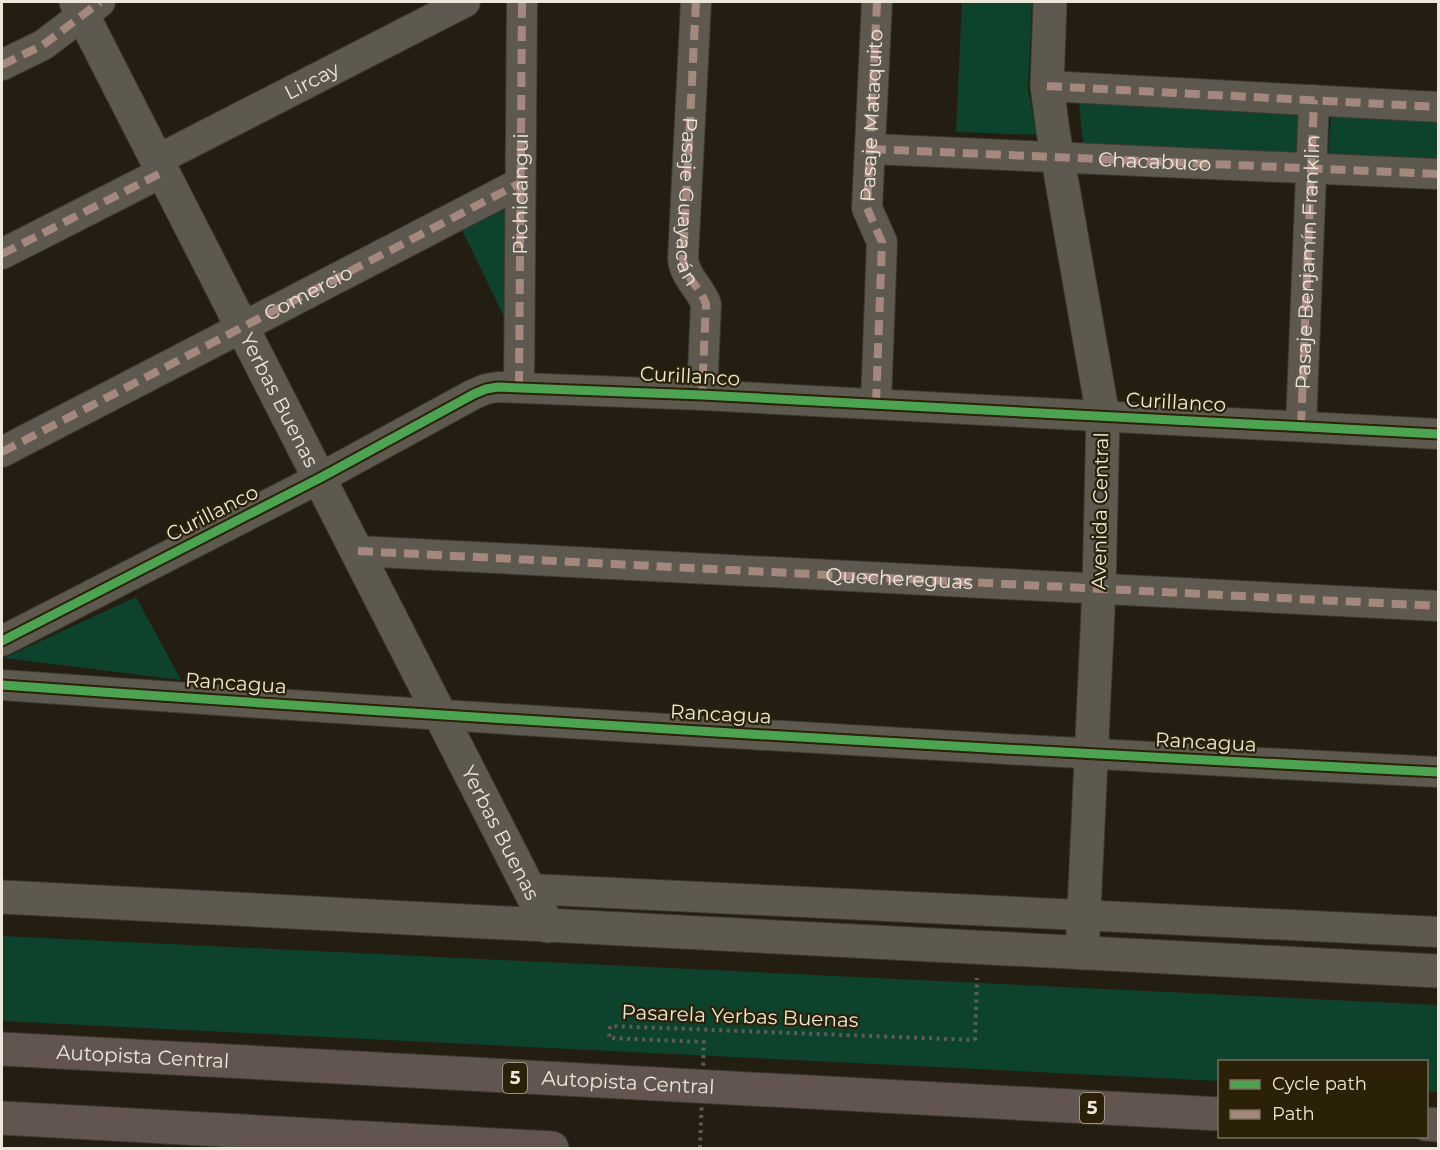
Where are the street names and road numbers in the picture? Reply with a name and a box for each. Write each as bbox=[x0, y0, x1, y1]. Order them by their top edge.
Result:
street label: Pasaje Mataquito bbox=[855, 28, 888, 203]
street label: Lircay bbox=[280, 56, 343, 105]
street label: Pasaje Guayacán bbox=[671, 116, 704, 290]
street label: Pichidangui bbox=[508, 133, 533, 255]
street label: Pasaje Benjamín Franklin bbox=[1290, 134, 1325, 390]
street label: Chacabuco bbox=[1098, 147, 1212, 176]
street label: Comercio bbox=[260, 260, 356, 326]
street label: Yerbas Buenas bbox=[235, 329, 324, 471]
street label: Curillanco bbox=[639, 361, 741, 391]
street label: Curillanco bbox=[1125, 387, 1227, 417]
street label: Avenida Central bbox=[1087, 432, 1113, 590]
street label: Curillanco bbox=[162, 480, 262, 546]
street label: Quechereguas bbox=[825, 563, 974, 594]
street label: Rancagua bbox=[184, 667, 288, 699]
street label: Rancagua bbox=[670, 699, 772, 729]
street label: Rancagua bbox=[1155, 727, 1257, 757]
street label: Yerbas Buenas bbox=[456, 762, 545, 904]
street label: Pasarela Yerbas Buenas bbox=[621, 1000, 859, 1032]
street label: Autopista Central bbox=[56, 1040, 230, 1073]
road number: 5 bbox=[503, 1063, 527, 1093]
street label: Autopista Central bbox=[541, 1066, 715, 1099]
road number: 5 bbox=[1080, 1093, 1104, 1123]

